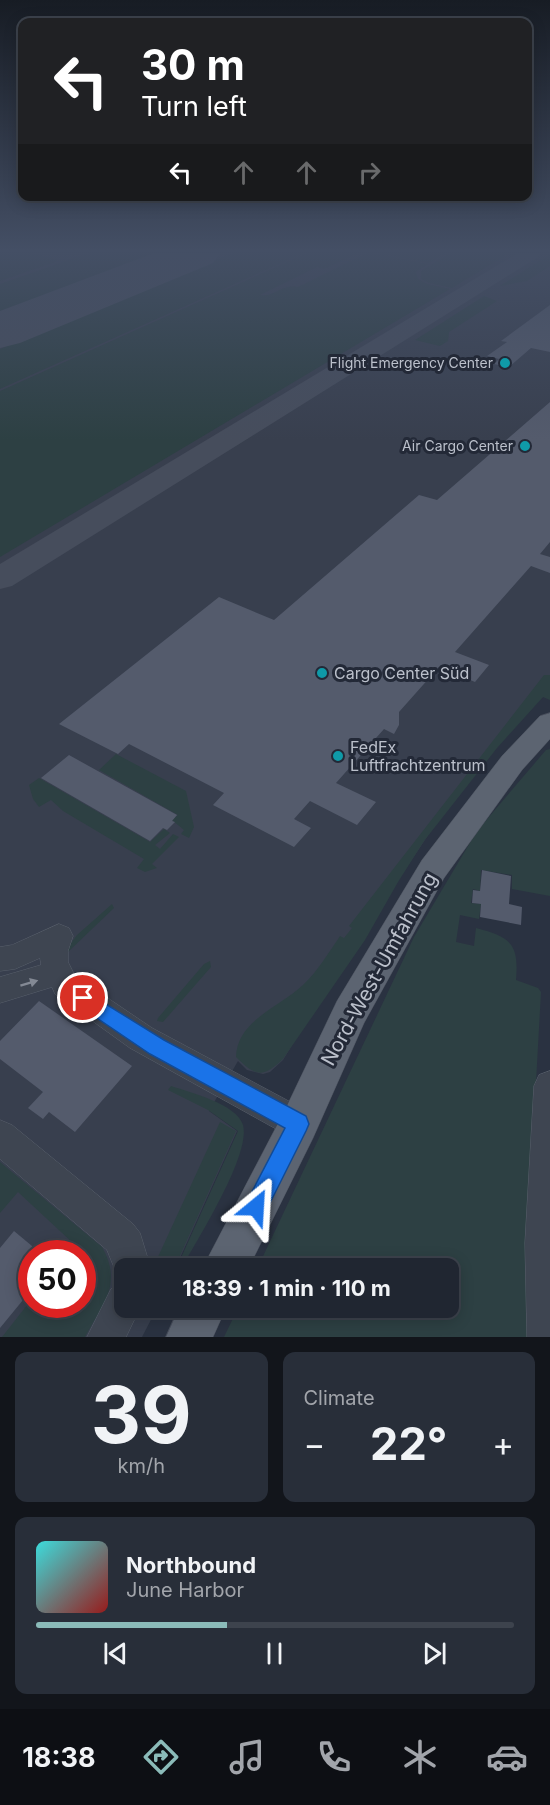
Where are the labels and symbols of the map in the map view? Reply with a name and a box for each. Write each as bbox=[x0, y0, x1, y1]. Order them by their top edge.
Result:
place label: Flight Emergency Center bbox=[330, 354, 493, 371]
marker: Flight Emergency Center bbox=[498, 356, 512, 370]
place label: Air Cargo Center bbox=[402, 437, 513, 454]
marker: Air Cargo Center bbox=[518, 439, 532, 453]
place label: Cargo Center Süd bbox=[334, 663, 469, 683]
marker: Cargo Center Süd bbox=[315, 666, 329, 680]
place label: FedEx Luftfrachtzentrum bbox=[350, 737, 486, 775]
marker: FedEx Luftfrachtzentrum bbox=[331, 749, 345, 763]
street label: Nord-West-Umfahrung bbox=[316, 868, 442, 1070]
pin bbox=[57, 972, 108, 1023]
one-way arrow bbox=[20, 978, 38, 987]
position arrow bbox=[224, 1175, 288, 1239]
speed limit sign: 50 bbox=[18, 1240, 96, 1318]

